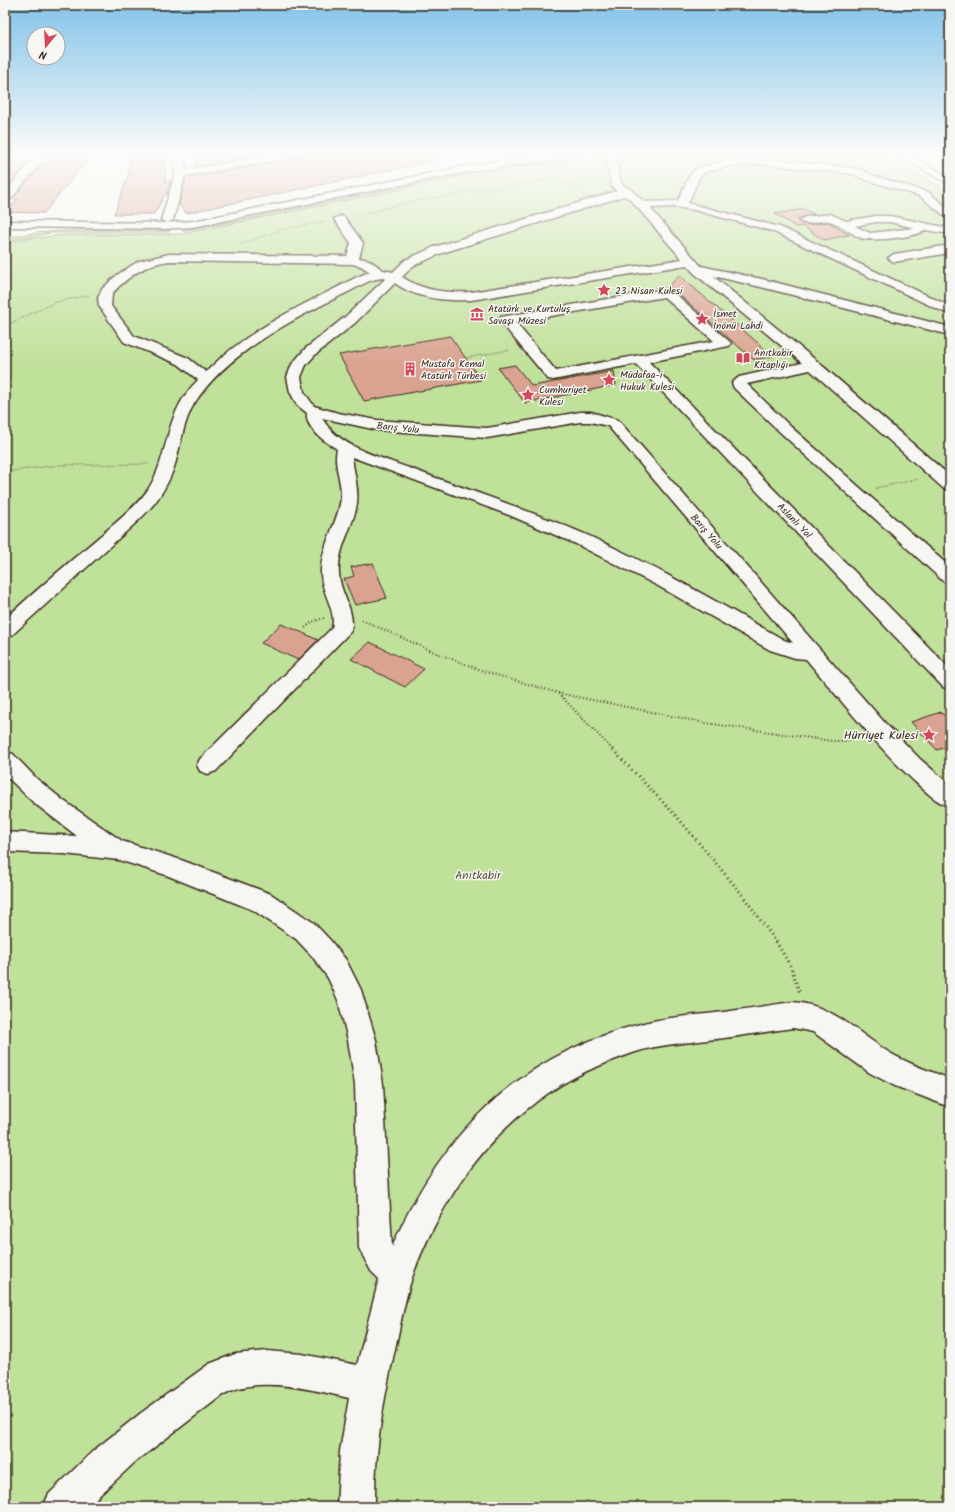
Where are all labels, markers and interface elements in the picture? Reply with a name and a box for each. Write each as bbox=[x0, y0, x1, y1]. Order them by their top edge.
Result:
north arrow bbox=[26, 26, 66, 66]
text: N bbox=[37, 45, 49, 64]
place icon: 23 Nisan Kulesi bbox=[596, 282, 612, 298]
place label: 23 Nisan Kulesi bbox=[615, 283, 683, 299]
place label: Atatürk ve Kurtuluş Savaşı Müzesi bbox=[488, 301, 571, 329]
museum icon: Atatürk ve Kurtuluş Savaşı Müzesi bbox=[469, 306, 485, 322]
place label: İsmet İnönü Lahdi bbox=[713, 306, 764, 334]
place icon: İsmet İnönü Lahdi bbox=[694, 311, 710, 327]
place label: Anıtkabir Kitaplığı bbox=[754, 345, 793, 373]
library icon: Anıtkabir Kitaplığı bbox=[735, 350, 751, 366]
place label: Mustafa Kemal Atatürk Türbesi bbox=[421, 356, 487, 384]
building icon: Mustafa Kemal Atatürk Türbesi bbox=[402, 361, 418, 377]
place label: Müdafaa-i Hukuk Kulesi bbox=[620, 367, 675, 395]
place icon: Müdafaa-i Hukuk Kulesi bbox=[601, 372, 617, 388]
place label: Cumhuriyet Kulesi bbox=[539, 382, 587, 410]
place icon: Cumhuriyet Kulesi bbox=[520, 387, 536, 403]
street label: Barış Yolu bbox=[376, 418, 420, 438]
street label: Aslanlı Yol bbox=[773, 499, 816, 543]
street label: Barış Yolu bbox=[686, 510, 726, 553]
place label: Hürriyet Kulesi bbox=[844, 726, 919, 745]
place icon: Hürriyet Kulesi bbox=[921, 727, 937, 743]
park label: Anıtkabir bbox=[455, 866, 502, 885]

